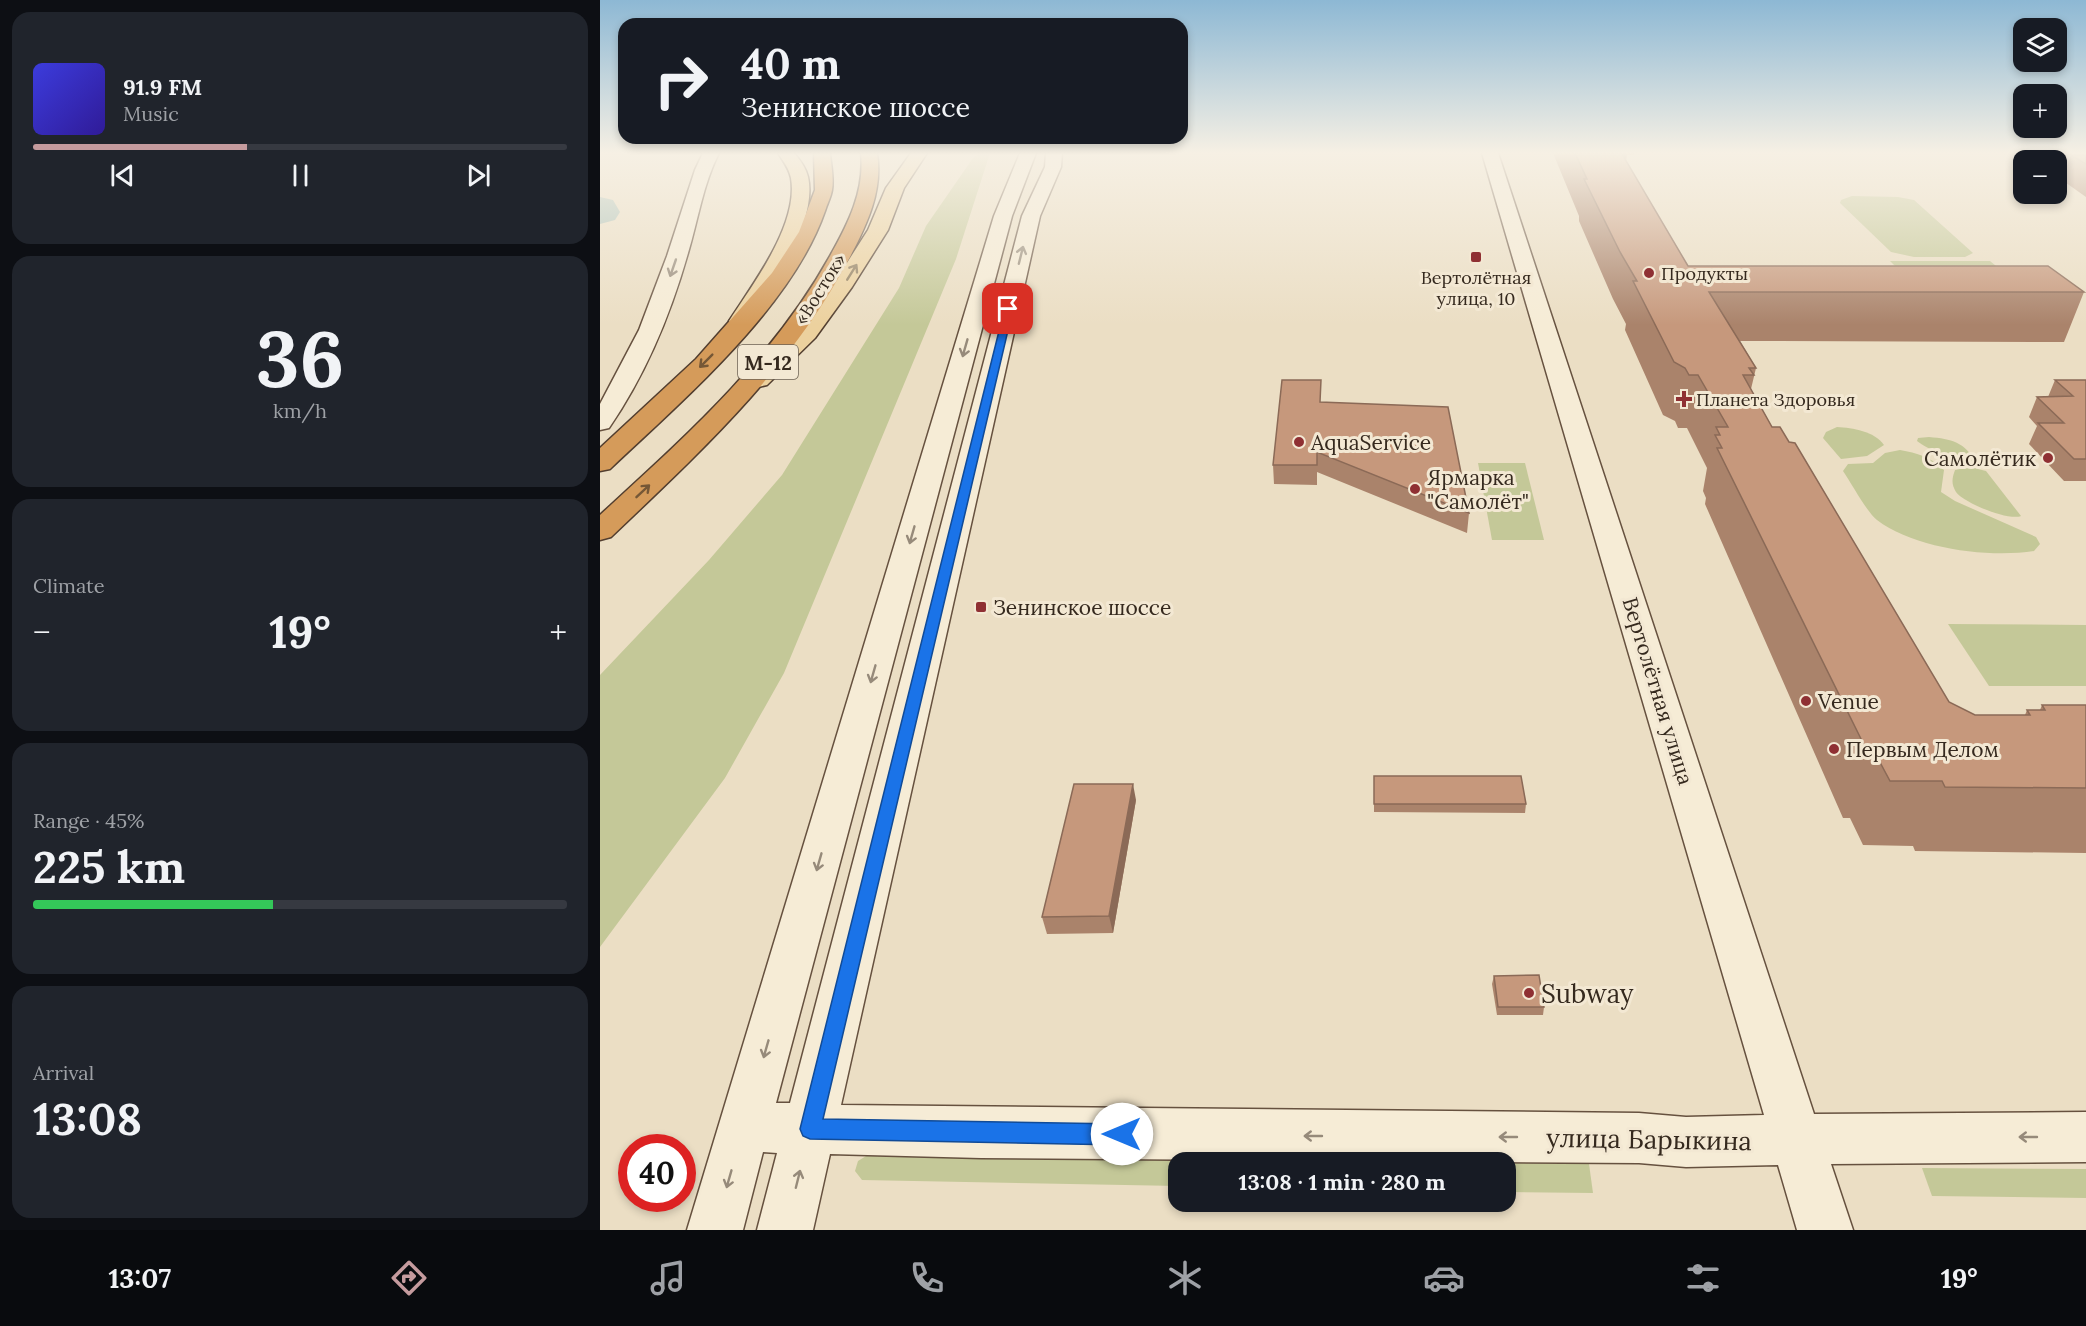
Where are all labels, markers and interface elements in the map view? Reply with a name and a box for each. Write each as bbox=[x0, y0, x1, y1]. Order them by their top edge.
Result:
map controls bbox=[2013, 18, 2067, 204]
button: layers bbox=[2013, 18, 2067, 72]
text: 40 m bbox=[741, 37, 840, 91]
icon: right bbox=[642, 42, 720, 120]
text: 91.9 FM bbox=[123, 73, 202, 101]
button: + bbox=[2013, 84, 2067, 138]
text: Зенинское шоссе bbox=[741, 90, 970, 124]
text: Music bbox=[123, 101, 179, 126]
button: − bbox=[2013, 150, 2067, 204]
icon: previous bbox=[106, 159, 139, 192]
icon: pause bbox=[284, 159, 317, 192]
icon: next bbox=[462, 159, 495, 192]
one-way arrow bbox=[1016, 246, 1028, 265]
street label: «Восток» bbox=[789, 249, 851, 329]
marker: Вертолётная улица, 10 bbox=[1469, 250, 1483, 264]
one-way arrow bbox=[667, 258, 678, 277]
place label: Продукты bbox=[1661, 262, 1748, 285]
one-way arrow bbox=[847, 264, 859, 281]
place label: Вертолётная улица, 10 bbox=[1421, 266, 1531, 310]
marker: Продукты bbox=[1642, 266, 1656, 280]
pin bbox=[982, 283, 1033, 334]
icon: arrive bbox=[991, 292, 1024, 325]
text: 36 bbox=[256, 309, 344, 408]
one-way arrow bbox=[959, 338, 970, 357]
road number: М-12 bbox=[738, 345, 798, 379]
one-way arrow bbox=[699, 353, 714, 368]
place label: Планета Здоровья bbox=[1696, 388, 1855, 411]
marker: Планета Здоровья bbox=[1677, 392, 1691, 406]
text: km/h bbox=[273, 398, 327, 423]
place label: AquaService bbox=[1310, 429, 1431, 456]
marker: AquaService bbox=[1292, 435, 1306, 449]
place label: Самолётик bbox=[1924, 445, 2037, 472]
marker: Самолётик bbox=[2041, 451, 2055, 465]
place label: Ярмарка "Самолёт" bbox=[1427, 464, 1529, 515]
marker: Ярмарка "Самолёт" bbox=[1408, 482, 1422, 496]
one-way arrow bbox=[635, 483, 650, 498]
one-way arrow bbox=[906, 526, 917, 545]
text: Climate bbox=[33, 573, 105, 598]
place label: Зенинское шоссе bbox=[993, 594, 1171, 621]
street label: Вертолётная улица bbox=[1617, 594, 1699, 788]
marker: Зенинское шоссе bbox=[974, 600, 988, 614]
text: 19° bbox=[269, 603, 331, 660]
text: − bbox=[33, 611, 51, 653]
text: + bbox=[549, 611, 567, 653]
one-way arrow bbox=[867, 664, 878, 683]
place label: Venue bbox=[1817, 688, 1879, 715]
marker: Venue bbox=[1799, 694, 1813, 708]
place label: Первым Делом bbox=[1846, 736, 1999, 763]
marker: Первым Делом bbox=[1827, 742, 1841, 756]
text: Range · 45% bbox=[33, 808, 144, 833]
text: 225 km bbox=[33, 838, 185, 895]
one-way arrow bbox=[813, 852, 825, 871]
place label: Subway bbox=[1541, 977, 1634, 1010]
marker: Subway bbox=[1522, 986, 1536, 1000]
one-way arrow bbox=[760, 1039, 771, 1058]
text: Arrival bbox=[33, 1060, 94, 1085]
text: 13:08 bbox=[33, 1090, 142, 1147]
position arrow bbox=[1090, 1102, 1154, 1166]
street label: улица Барыкина bbox=[1546, 1121, 1752, 1157]
one-way arrow bbox=[1303, 1130, 1323, 1142]
one-way arrow bbox=[1498, 1131, 1518, 1143]
one-way arrow bbox=[2018, 1131, 2038, 1143]
speed limit sign: 40 bbox=[618, 1134, 696, 1212]
text: 13:08 · 1 min · 280 m bbox=[1239, 1168, 1445, 1196]
one-way arrow bbox=[723, 1169, 734, 1188]
one-way arrow bbox=[792, 1170, 804, 1189]
icon: directions bbox=[388, 1257, 430, 1299]
icon: music bbox=[647, 1257, 689, 1299]
icon: phone bbox=[906, 1257, 948, 1299]
icon: climate bbox=[1164, 1257, 1206, 1299]
icon: car bbox=[1423, 1257, 1465, 1299]
icon: filters bbox=[1682, 1257, 1724, 1299]
text: 13:07 bbox=[108, 1261, 171, 1295]
text: 19° bbox=[1941, 1261, 1978, 1295]

